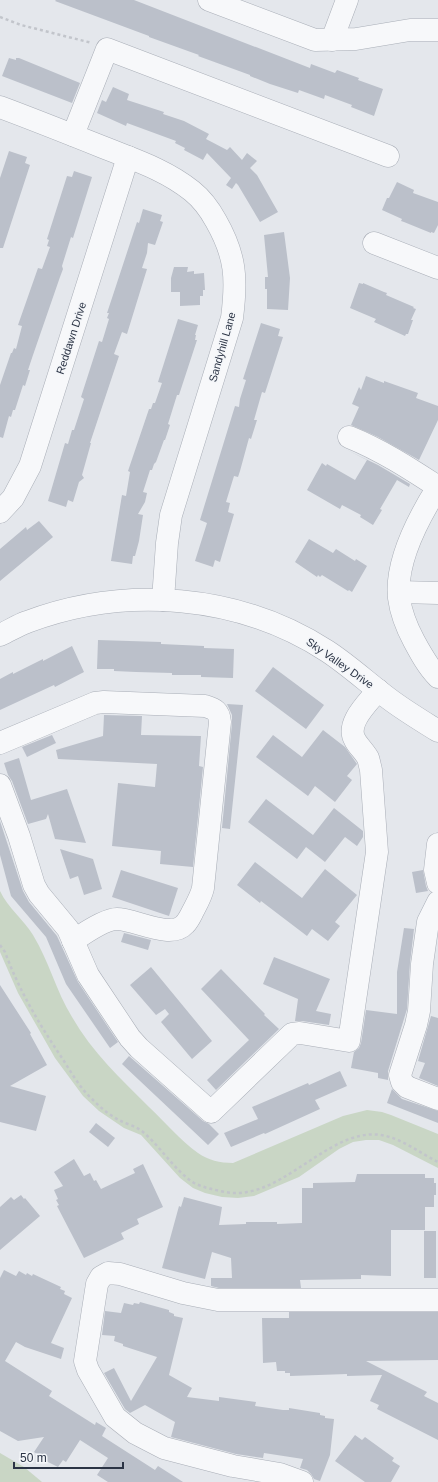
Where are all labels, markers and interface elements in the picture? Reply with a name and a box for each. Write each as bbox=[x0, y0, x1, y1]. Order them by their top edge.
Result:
street label: Reddawn Drive bbox=[54, 300, 88, 376]
street label: Sandyhill Lane bbox=[206, 311, 238, 383]
street label: Sky Valley Drive bbox=[304, 635, 376, 691]
scale bar bbox=[14, 1444, 123, 1470]
text: 50 m bbox=[20, 1451, 47, 1465]

